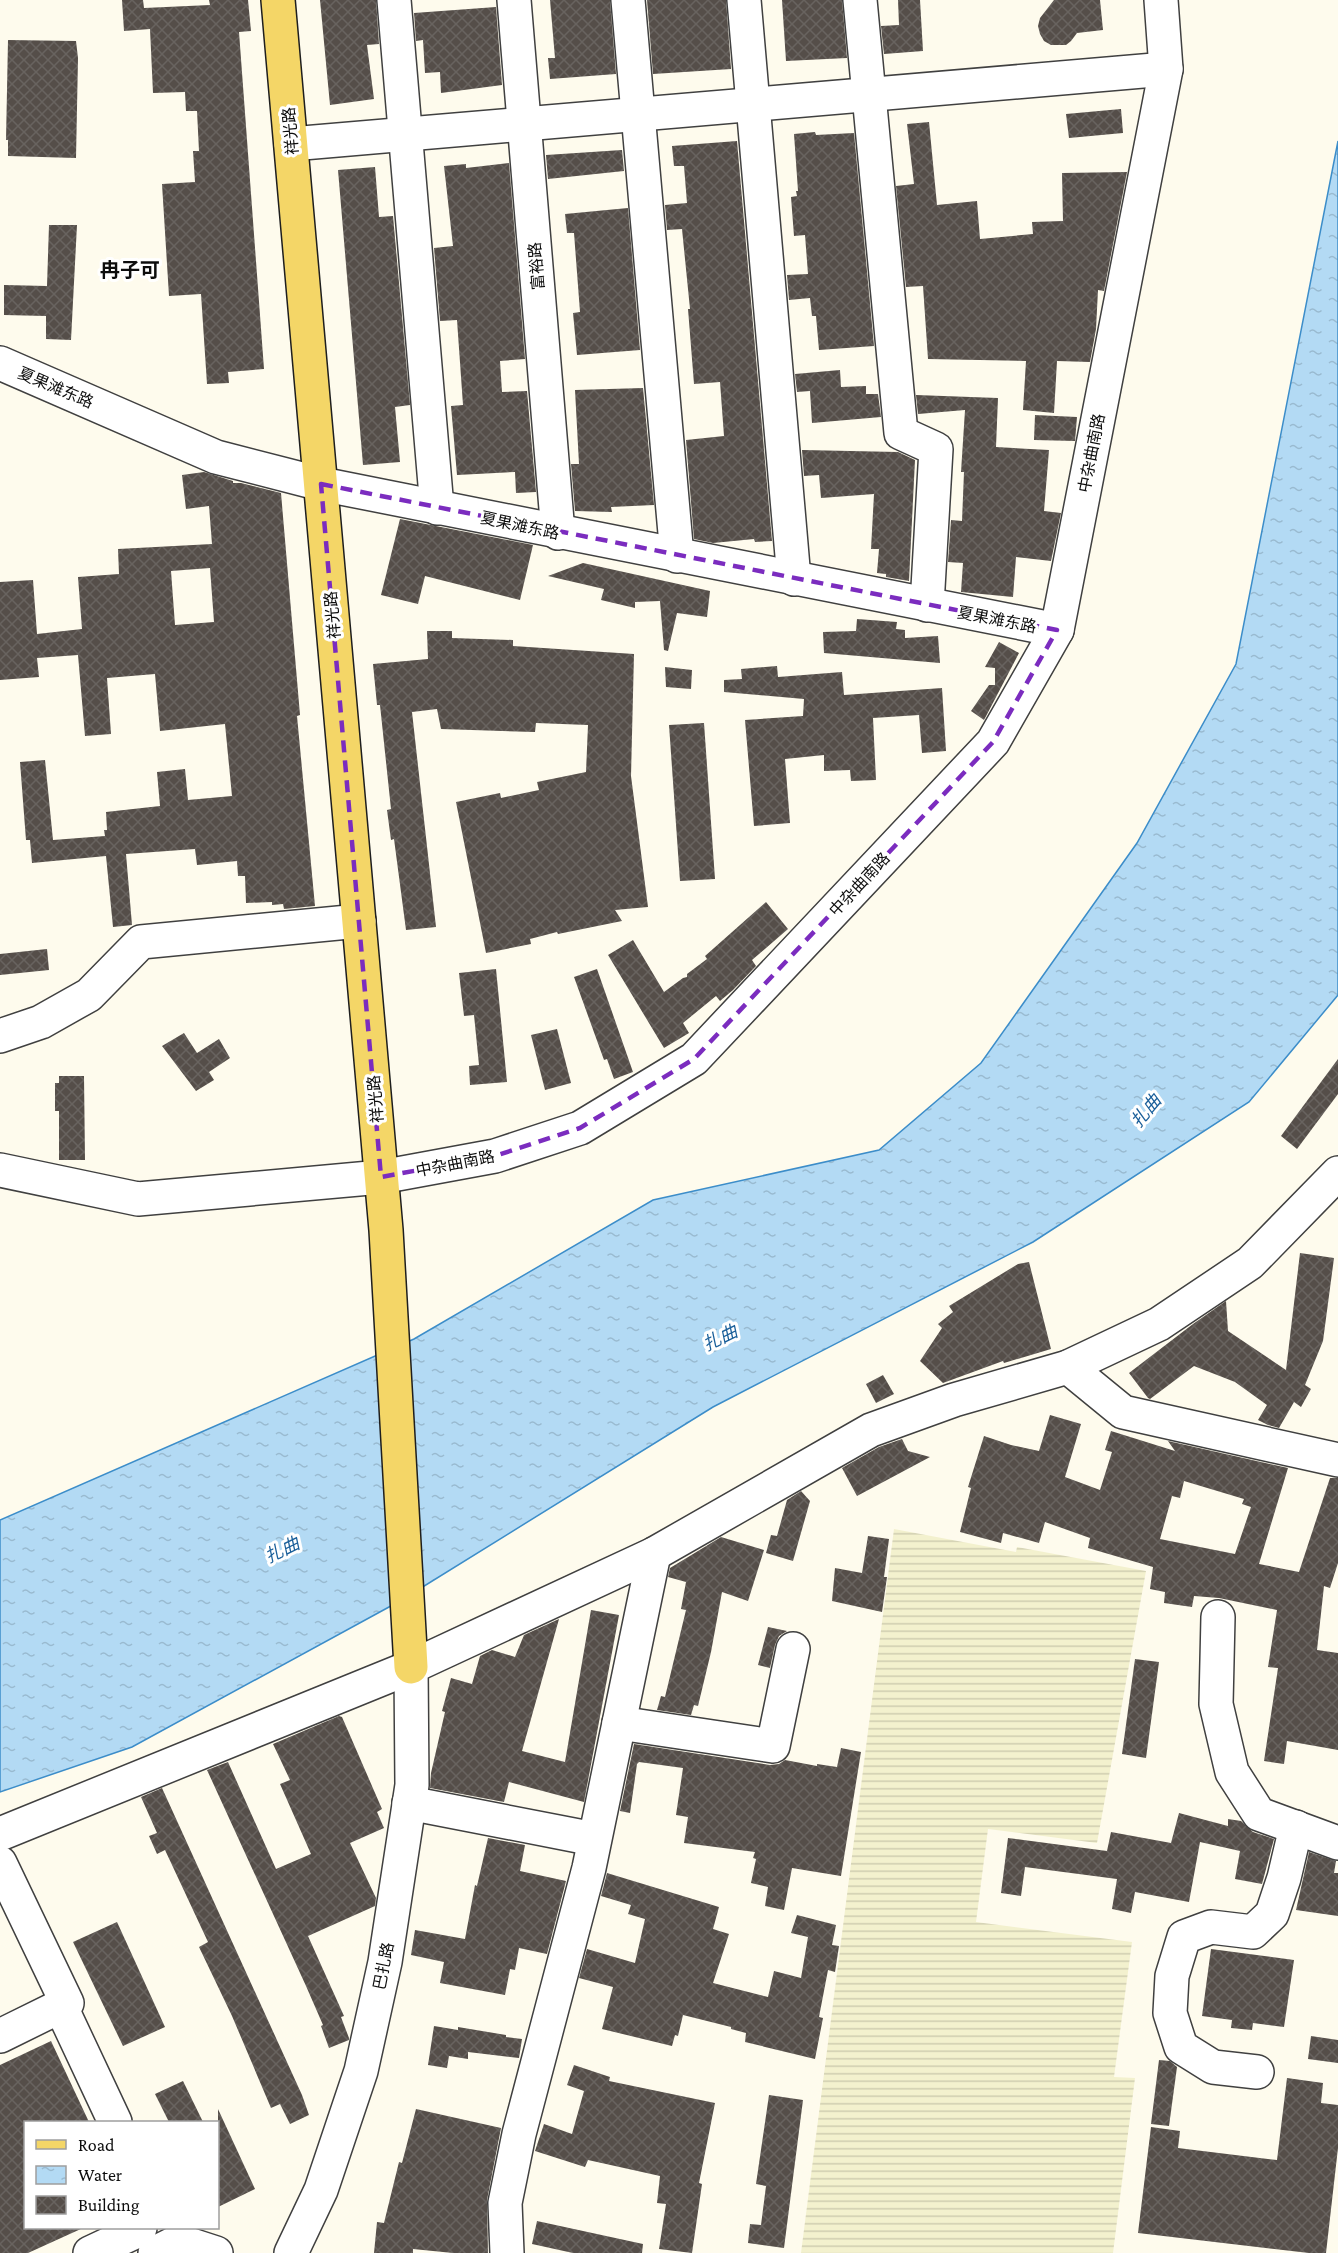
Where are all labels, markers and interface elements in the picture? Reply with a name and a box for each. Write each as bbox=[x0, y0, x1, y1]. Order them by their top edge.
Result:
street label: 祥光路 bbox=[280, 106, 301, 156]
street label: 富裕路 bbox=[526, 241, 547, 291]
district label: 冉子可 bbox=[100, 259, 160, 281]
street label: 夏果滩东路 bbox=[16, 364, 96, 411]
street label: 中杂曲南路 bbox=[1076, 412, 1107, 494]
street label: 夏果滩东路 bbox=[479, 509, 561, 542]
street label: 祥光路 bbox=[322, 590, 343, 640]
street label: 夏果滩东路 bbox=[956, 604, 1038, 635]
street label: 中杂曲南路 bbox=[826, 849, 893, 919]
street label: 祥光路 bbox=[365, 1074, 386, 1124]
water label: 扎曲 bbox=[1127, 1089, 1167, 1131]
street label: 中杂曲南路 bbox=[414, 1148, 496, 1179]
water label: 扎曲 bbox=[699, 1320, 742, 1355]
water label: 扎曲 bbox=[261, 1532, 304, 1567]
street label: 巴扎路 bbox=[371, 1941, 396, 1991]
legend bbox=[24, 2121, 219, 2229]
text: Road bbox=[78, 2135, 115, 2155]
text: Water bbox=[78, 2165, 123, 2185]
text: Building bbox=[78, 2195, 140, 2215]

